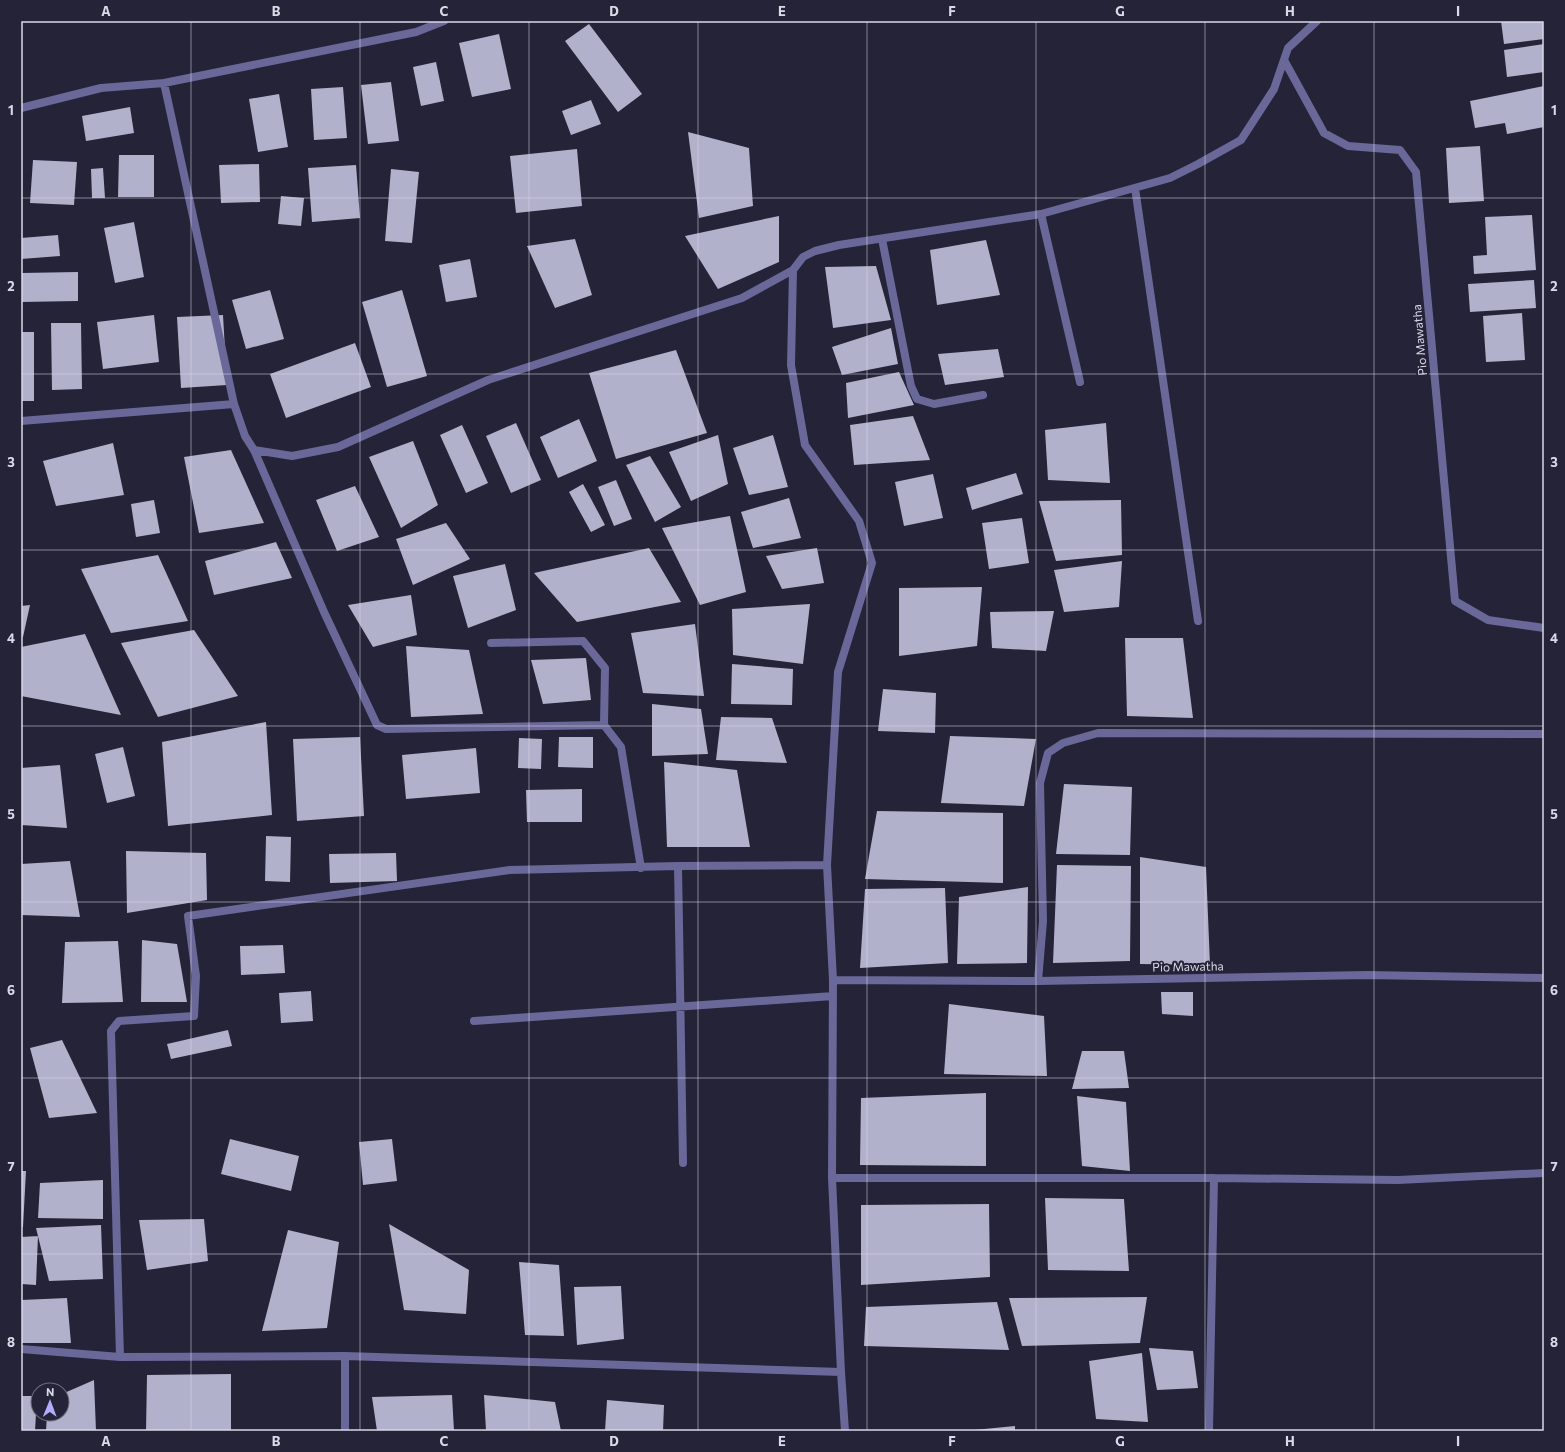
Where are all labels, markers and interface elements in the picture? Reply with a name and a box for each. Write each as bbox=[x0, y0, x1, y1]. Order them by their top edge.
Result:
text: A bbox=[101, 3, 111, 19]
text: B bbox=[272, 3, 281, 19]
text: C bbox=[440, 3, 449, 19]
text: D bbox=[609, 3, 619, 19]
text: E bbox=[778, 3, 786, 19]
text: F bbox=[948, 3, 956, 19]
text: G bbox=[1115, 3, 1125, 19]
text: H bbox=[1285, 3, 1295, 19]
text: I bbox=[1456, 3, 1460, 19]
text: 1 bbox=[8, 102, 14, 118]
text: 1 bbox=[1551, 102, 1557, 118]
text: 2 bbox=[7, 278, 15, 294]
text: 2 bbox=[1550, 278, 1558, 294]
street label: Pio Mawatha bbox=[1409, 304, 1429, 376]
text: 3 bbox=[7, 454, 15, 470]
text: 3 bbox=[1550, 454, 1558, 470]
text: 4 bbox=[7, 630, 15, 646]
text: 4 bbox=[1550, 630, 1558, 646]
text: 5 bbox=[7, 806, 15, 822]
text: 5 bbox=[1550, 806, 1558, 822]
street label: Pio Mawatha bbox=[1152, 958, 1224, 974]
text: 6 bbox=[7, 982, 15, 998]
text: 6 bbox=[1550, 982, 1558, 998]
text: 7 bbox=[7, 1158, 15, 1174]
text: 7 bbox=[1550, 1158, 1558, 1174]
text: 8 bbox=[7, 1334, 15, 1350]
text: 8 bbox=[1550, 1334, 1558, 1350]
north arrow bbox=[30, 1382, 70, 1422]
text: N bbox=[46, 1385, 54, 1398]
text: A bbox=[101, 1433, 111, 1449]
text: B bbox=[272, 1433, 281, 1449]
text: C bbox=[440, 1433, 449, 1449]
text: D bbox=[609, 1433, 619, 1449]
text: E bbox=[778, 1433, 786, 1449]
text: F bbox=[948, 1433, 956, 1449]
text: G bbox=[1115, 1433, 1125, 1449]
text: H bbox=[1285, 1433, 1295, 1449]
text: I bbox=[1456, 1433, 1460, 1449]

